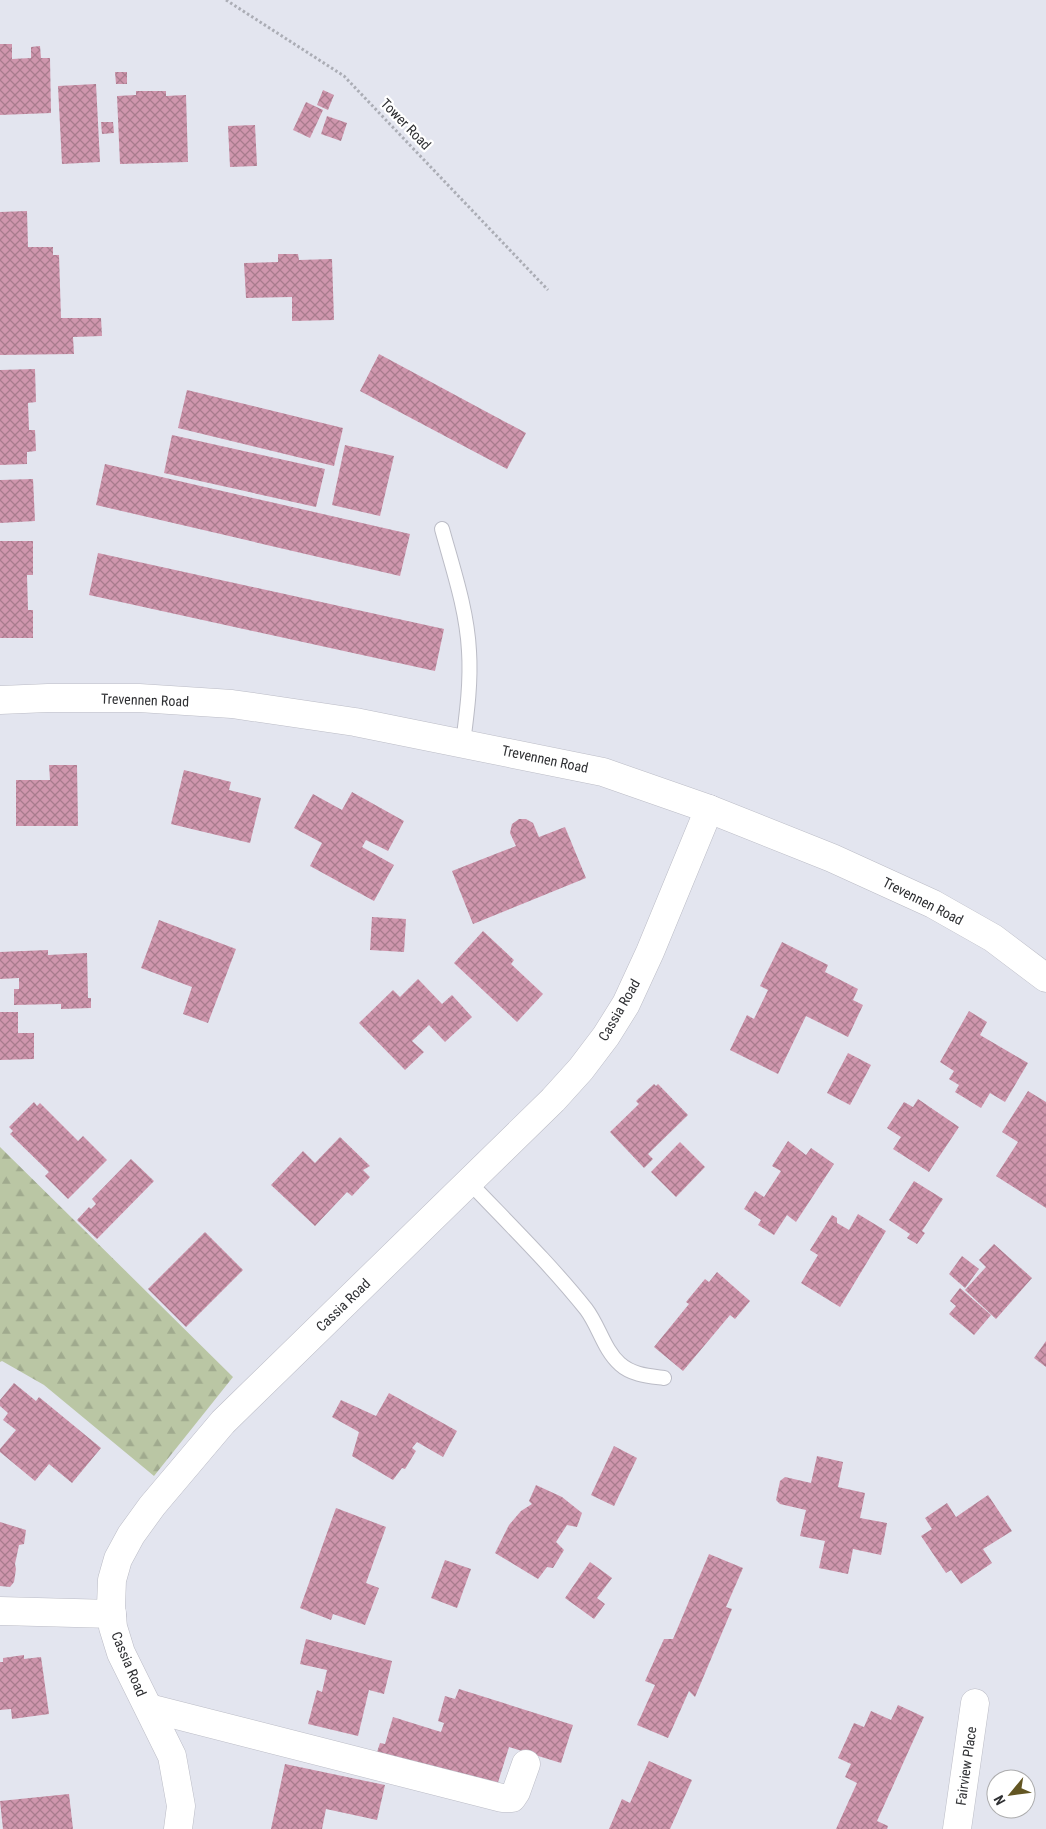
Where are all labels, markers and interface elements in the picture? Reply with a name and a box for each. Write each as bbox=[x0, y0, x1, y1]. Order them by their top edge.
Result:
street label: Tower Road bbox=[378, 95, 434, 153]
street label: Trevennen Road bbox=[101, 690, 189, 710]
street label: Trevennen Road bbox=[500, 742, 590, 776]
street label: Trevennen Road bbox=[880, 874, 966, 928]
street label: Cassia Road bbox=[595, 976, 643, 1044]
street label: Cassia Road bbox=[313, 1275, 373, 1335]
street label: Cassia Road bbox=[108, 1629, 150, 1699]
street label: Fairview Place bbox=[953, 1725, 980, 1807]
north arrow bbox=[986, 1769, 1036, 1819]
text: N bbox=[991, 1793, 1009, 1808]

